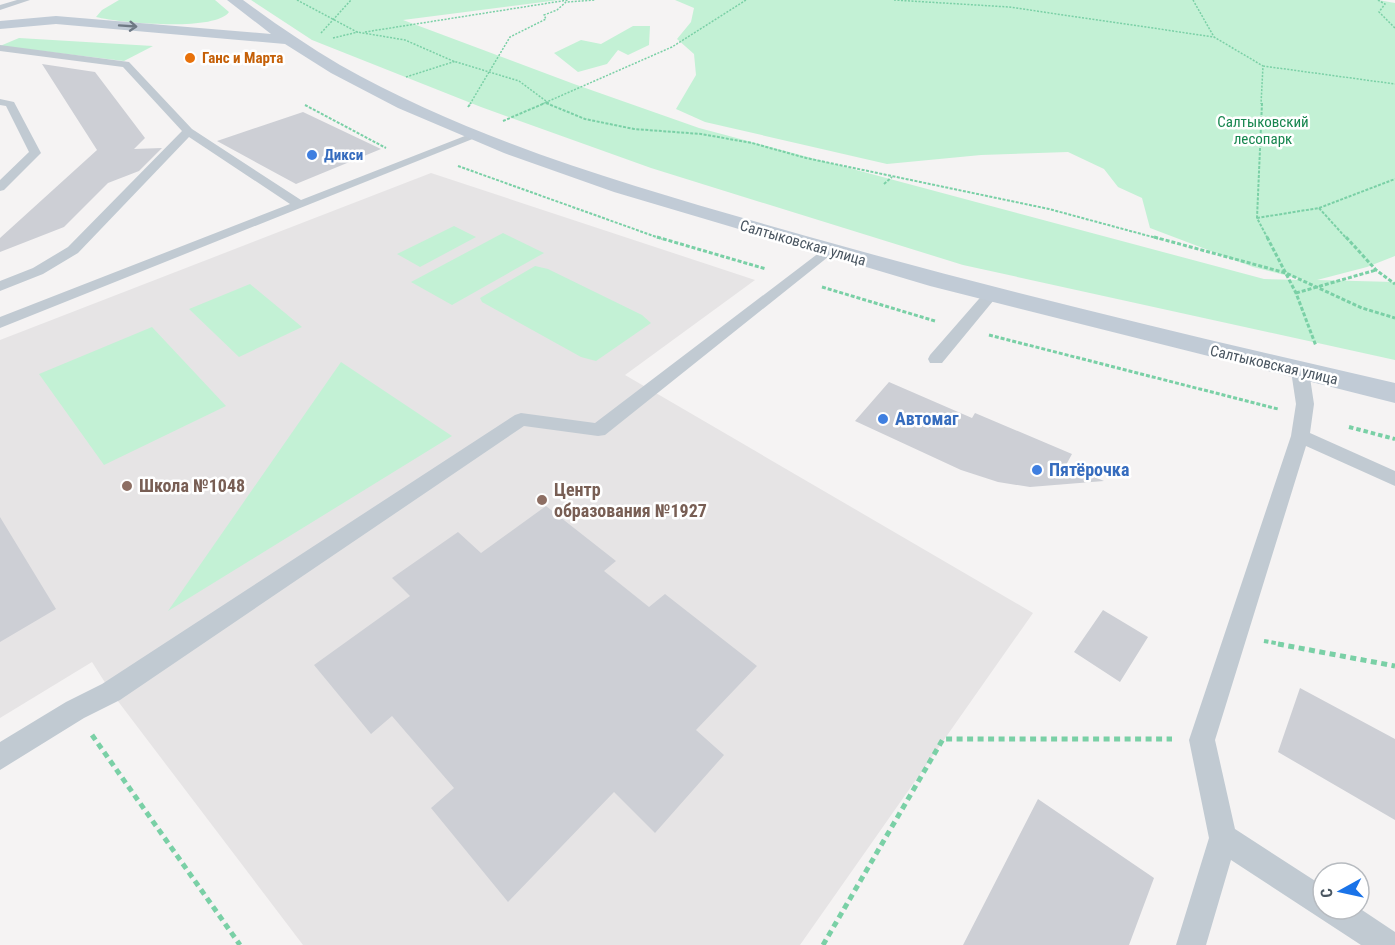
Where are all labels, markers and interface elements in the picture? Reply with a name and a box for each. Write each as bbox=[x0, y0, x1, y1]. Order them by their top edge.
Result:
one-way arrow bbox=[118, 21, 138, 32]
place label: Ганс и Марта bbox=[202, 49, 283, 67]
marker: Ганс и Марта bbox=[183, 51, 197, 65]
park label: Салтыковский лесопарк bbox=[1217, 113, 1309, 148]
place label: Дикси bbox=[324, 146, 363, 164]
marker: Дикси bbox=[305, 148, 319, 162]
street label: Салтыковская улица bbox=[738, 216, 868, 270]
street label: Салтыковская улица bbox=[1208, 342, 1340, 388]
place label: Автомаг bbox=[895, 408, 959, 429]
marker: Автомаг bbox=[876, 412, 890, 426]
place label: Пятёрочка bbox=[1049, 459, 1129, 480]
marker: Пятёрочка bbox=[1030, 463, 1044, 477]
place label: Школа №1048 bbox=[139, 475, 245, 496]
marker: Школа №1048 bbox=[120, 479, 134, 493]
place label: Центр образования №1927 bbox=[554, 479, 707, 521]
marker: Центр образования №1927 bbox=[535, 493, 549, 507]
north arrow bbox=[1311, 861, 1371, 921]
text: С bbox=[1317, 887, 1337, 899]

